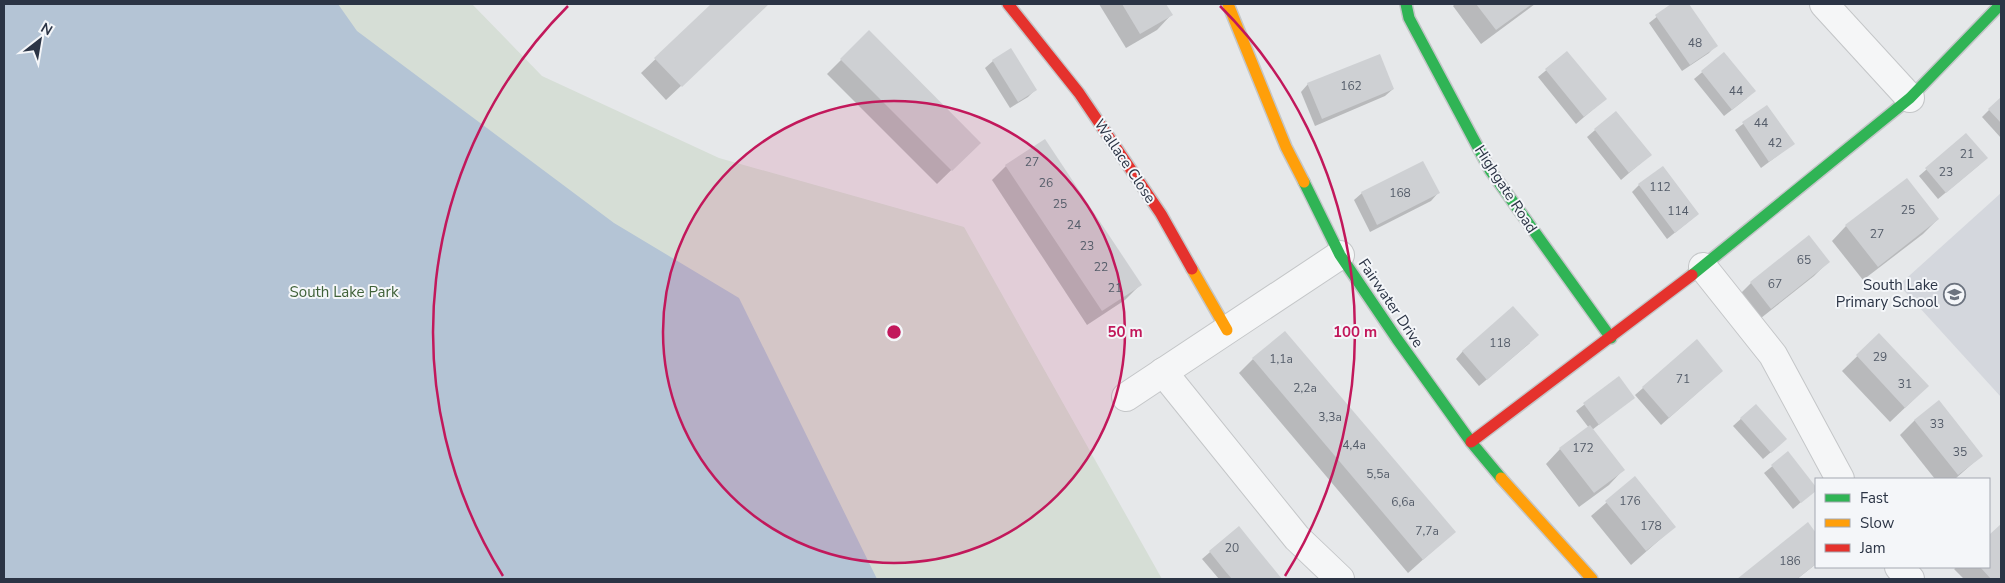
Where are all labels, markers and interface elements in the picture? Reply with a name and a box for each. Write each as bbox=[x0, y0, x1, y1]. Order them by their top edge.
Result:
north arrow bbox=[15, 15, 65, 65]
text: N bbox=[37, 18, 56, 40]
house number: 48 bbox=[1688, 35, 1702, 51]
house number: 162 bbox=[1340, 78, 1362, 94]
house number: 44 bbox=[1729, 83, 1743, 99]
street label: Wallace Close bbox=[1090, 115, 1160, 207]
house number: 44 bbox=[1754, 115, 1768, 131]
house number: 42 bbox=[1768, 135, 1782, 151]
street label: Highgate Road bbox=[1470, 141, 1542, 237]
house number: 21 bbox=[1960, 146, 1974, 162]
house number: 27 bbox=[1025, 154, 1039, 170]
house number: 23 bbox=[1939, 164, 1953, 180]
house number: 26 bbox=[1039, 175, 1053, 191]
house number: 112 bbox=[1649, 179, 1671, 195]
house number: 168 bbox=[1389, 185, 1411, 201]
house number: 25 bbox=[1053, 196, 1067, 212]
house number: 25 bbox=[1901, 202, 1915, 218]
house number: 114 bbox=[1667, 203, 1689, 219]
house number: 24 bbox=[1067, 217, 1081, 233]
house number: 27 bbox=[1870, 226, 1884, 242]
house number: 23 bbox=[1080, 238, 1094, 254]
house number: 65 bbox=[1797, 252, 1811, 268]
street label: Fairwater Drive bbox=[1354, 254, 1428, 352]
house number: 22 bbox=[1094, 259, 1108, 275]
place label: South Lake Primary School bbox=[1836, 275, 1939, 312]
house number: 67 bbox=[1768, 276, 1782, 292]
house number: 21 bbox=[1108, 280, 1122, 296]
park label: South Lake Park bbox=[290, 282, 399, 302]
school or university icon: South Lake Primary School bbox=[1942, 282, 1966, 306]
text: 50 m bbox=[1107, 322, 1143, 342]
text: 100 m bbox=[1333, 322, 1377, 342]
centre of rings bbox=[885, 323, 903, 341]
house number: 118 bbox=[1489, 335, 1511, 351]
house number: 29 bbox=[1873, 349, 1887, 365]
house number: 1,1a bbox=[1269, 351, 1293, 367]
house number: 71 bbox=[1676, 371, 1690, 387]
house number: 31 bbox=[1898, 376, 1912, 392]
house number: 2,2a bbox=[1293, 380, 1317, 396]
house number: 3,3a bbox=[1318, 409, 1342, 425]
house number: 33 bbox=[1930, 416, 1944, 432]
house number: 4,4a bbox=[1342, 437, 1366, 453]
house number: 172 bbox=[1572, 440, 1594, 456]
house number: 35 bbox=[1953, 444, 1967, 460]
house number: 5,5a bbox=[1366, 466, 1390, 482]
legend bbox=[1815, 478, 1990, 568]
text: Fast bbox=[1860, 488, 1889, 508]
house number: 176 bbox=[1619, 493, 1641, 509]
house number: 6,6a bbox=[1391, 494, 1415, 510]
text: Slow bbox=[1860, 513, 1895, 533]
house number: 178 bbox=[1640, 518, 1662, 534]
house number: 7,7a bbox=[1415, 523, 1439, 539]
text: Jam bbox=[1859, 538, 1886, 558]
house number: 20 bbox=[1225, 540, 1239, 556]
house number: 186 bbox=[1779, 553, 1801, 569]

